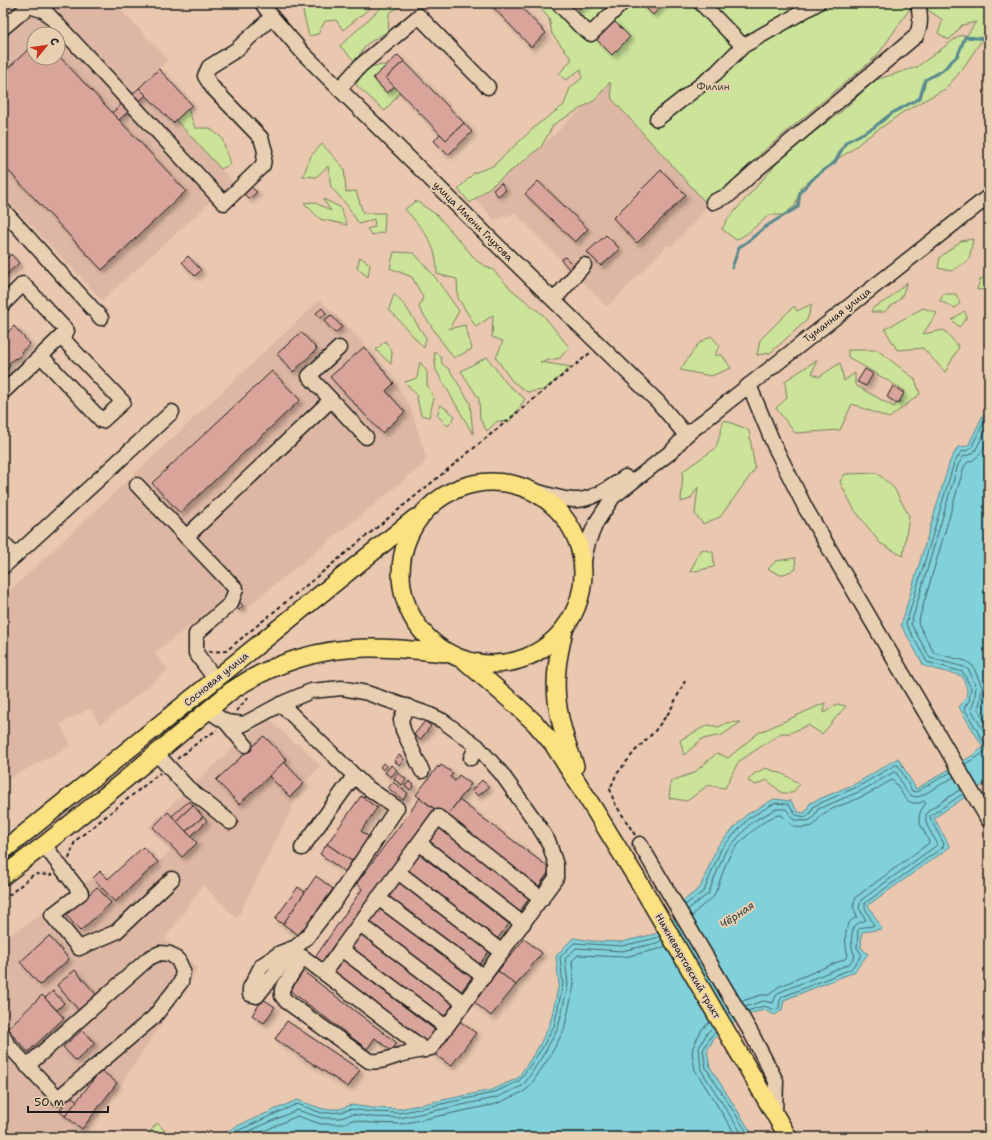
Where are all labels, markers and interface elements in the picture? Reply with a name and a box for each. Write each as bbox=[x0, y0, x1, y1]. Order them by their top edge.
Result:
north arrow bbox=[26, 26, 66, 66]
text: С bbox=[46, 35, 63, 48]
park label: Филин bbox=[696, 80, 730, 93]
street label: улица Имени Глухова bbox=[430, 178, 516, 264]
street label: Туманная улица bbox=[801, 284, 874, 345]
street label: Сосновая улица bbox=[181, 648, 252, 709]
water label: Чёрная bbox=[717, 898, 757, 932]
street label: Нижневартовский тракт bbox=[652, 911, 724, 1022]
scale bar bbox=[28, 1088, 108, 1114]
text: 50 m bbox=[34, 1094, 64, 1110]

